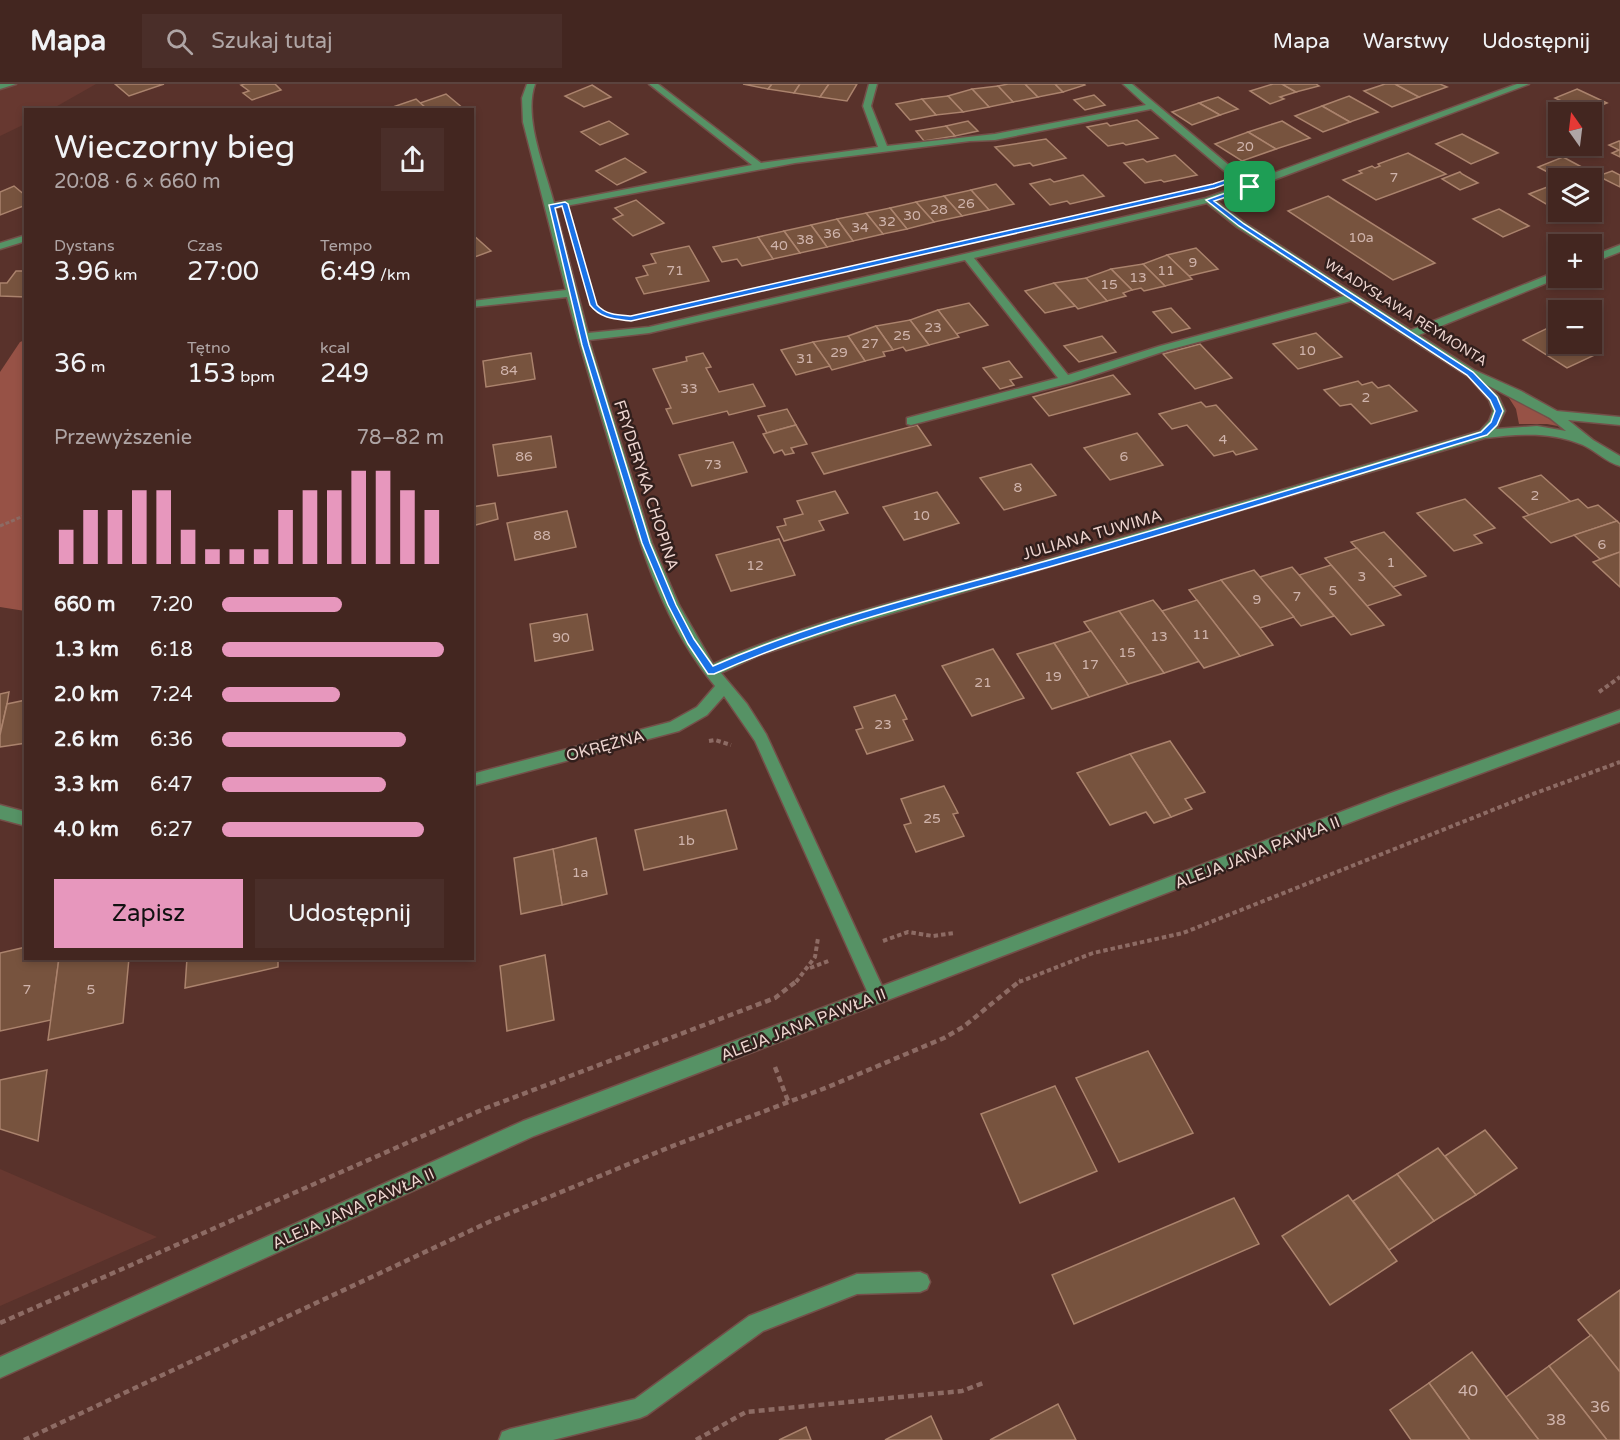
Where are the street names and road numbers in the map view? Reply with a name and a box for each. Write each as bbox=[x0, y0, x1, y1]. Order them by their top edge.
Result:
street label: WŁADYSŁAWA REYMONTA bbox=[1321, 255, 1490, 370]
street label: FRYDERYKA CHOPINA bbox=[609, 398, 683, 573]
street label: JULIANA TUWIMA bbox=[1020, 505, 1164, 564]
street label: OKRĘŻNA bbox=[564, 726, 647, 766]
street label: ALEJA JANA PAWŁA II bbox=[1172, 812, 1343, 894]
street label: ALEJA JANA PAWŁA II bbox=[718, 984, 889, 1066]
street label: ALEJA JANA PAWŁA II bbox=[269, 1164, 438, 1254]

